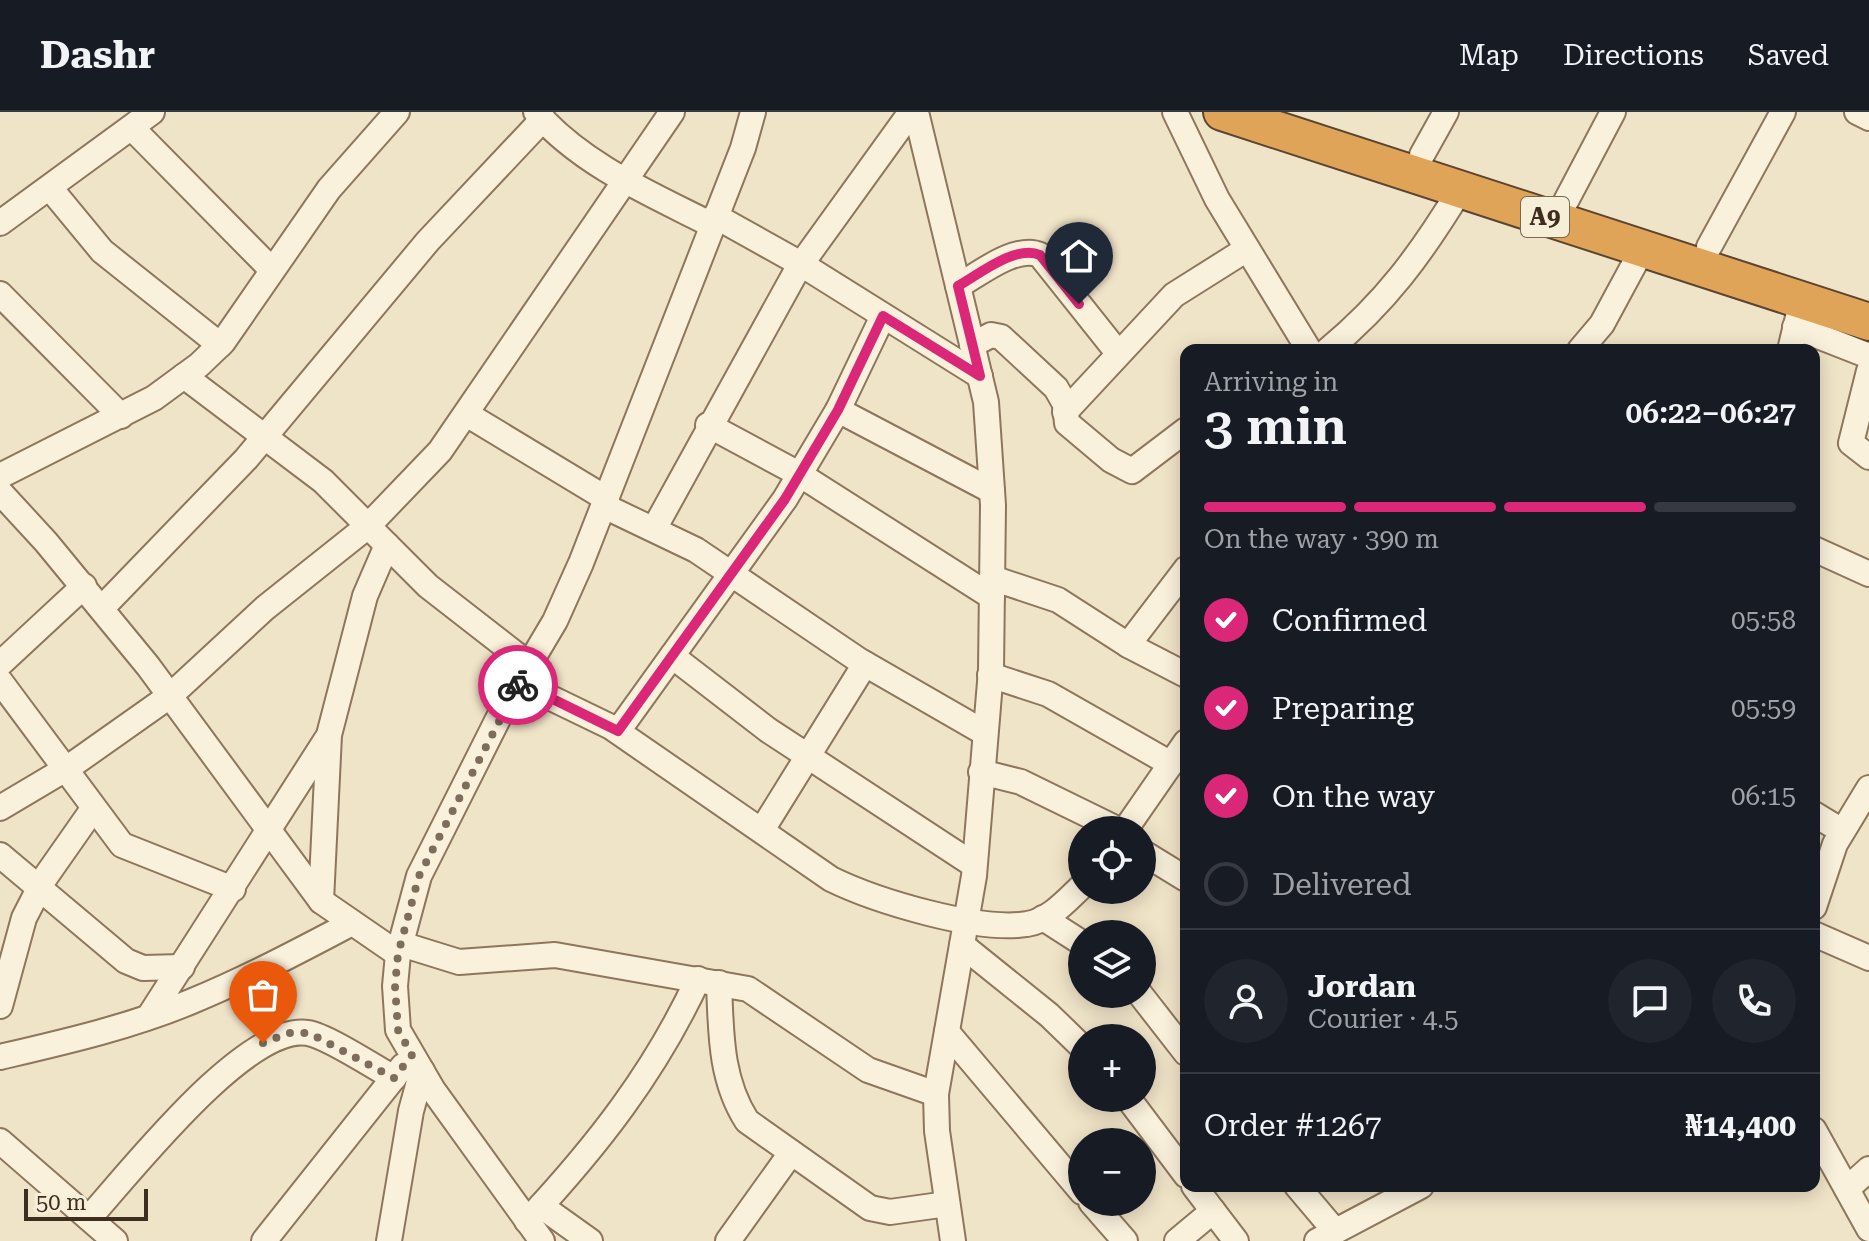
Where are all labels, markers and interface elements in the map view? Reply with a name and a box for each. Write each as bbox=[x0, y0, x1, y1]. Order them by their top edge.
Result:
text: Dashr bbox=[40, 33, 155, 77]
text: Map bbox=[1459, 39, 1519, 72]
text: Directions bbox=[1563, 39, 1704, 72]
text: Saved bbox=[1748, 39, 1829, 72]
road number: A9 bbox=[1521, 197, 1569, 237]
pin bbox=[1045, 222, 1113, 304]
icon: home bbox=[1057, 234, 1101, 278]
text: Arriving in bbox=[1204, 367, 1338, 397]
text: 06:22–06:27 bbox=[1626, 395, 1796, 430]
text: 3 min bbox=[1204, 396, 1347, 457]
text: On the way · 390 m bbox=[1204, 524, 1439, 554]
icon: check bbox=[1204, 598, 1248, 642]
text: Confirmed bbox=[1272, 603, 1427, 638]
text: 05:58 bbox=[1731, 605, 1796, 635]
courier bbox=[478, 645, 558, 725]
icon: bike bbox=[496, 663, 540, 707]
icon: check bbox=[1204, 686, 1248, 730]
text: Preparing bbox=[1272, 691, 1414, 726]
text: 05:59 bbox=[1731, 693, 1796, 723]
icon: check bbox=[1204, 774, 1248, 818]
text: On the way bbox=[1272, 779, 1435, 814]
text: 06:15 bbox=[1731, 781, 1796, 811]
map controls bbox=[1068, 816, 1156, 1216]
button: locate bbox=[1068, 816, 1156, 904]
text: Delivered bbox=[1272, 867, 1411, 902]
button: layers bbox=[1068, 920, 1156, 1008]
button: person bbox=[1204, 959, 1288, 1043]
button: chat bbox=[1608, 959, 1692, 1043]
button: phone bbox=[1712, 959, 1796, 1043]
pin bbox=[229, 961, 297, 1043]
text: Jordan bbox=[1308, 969, 1416, 1004]
icon: bag bbox=[241, 973, 285, 1017]
text: Courier · 4.5 bbox=[1308, 1004, 1458, 1034]
button: + bbox=[1068, 1024, 1156, 1112]
text: Order #1267 bbox=[1204, 1108, 1382, 1143]
text: ₦14,400 bbox=[1686, 1108, 1796, 1143]
button: − bbox=[1068, 1128, 1156, 1216]
scale bar bbox=[24, 1185, 148, 1221]
text: 50 m bbox=[36, 1190, 86, 1215]

